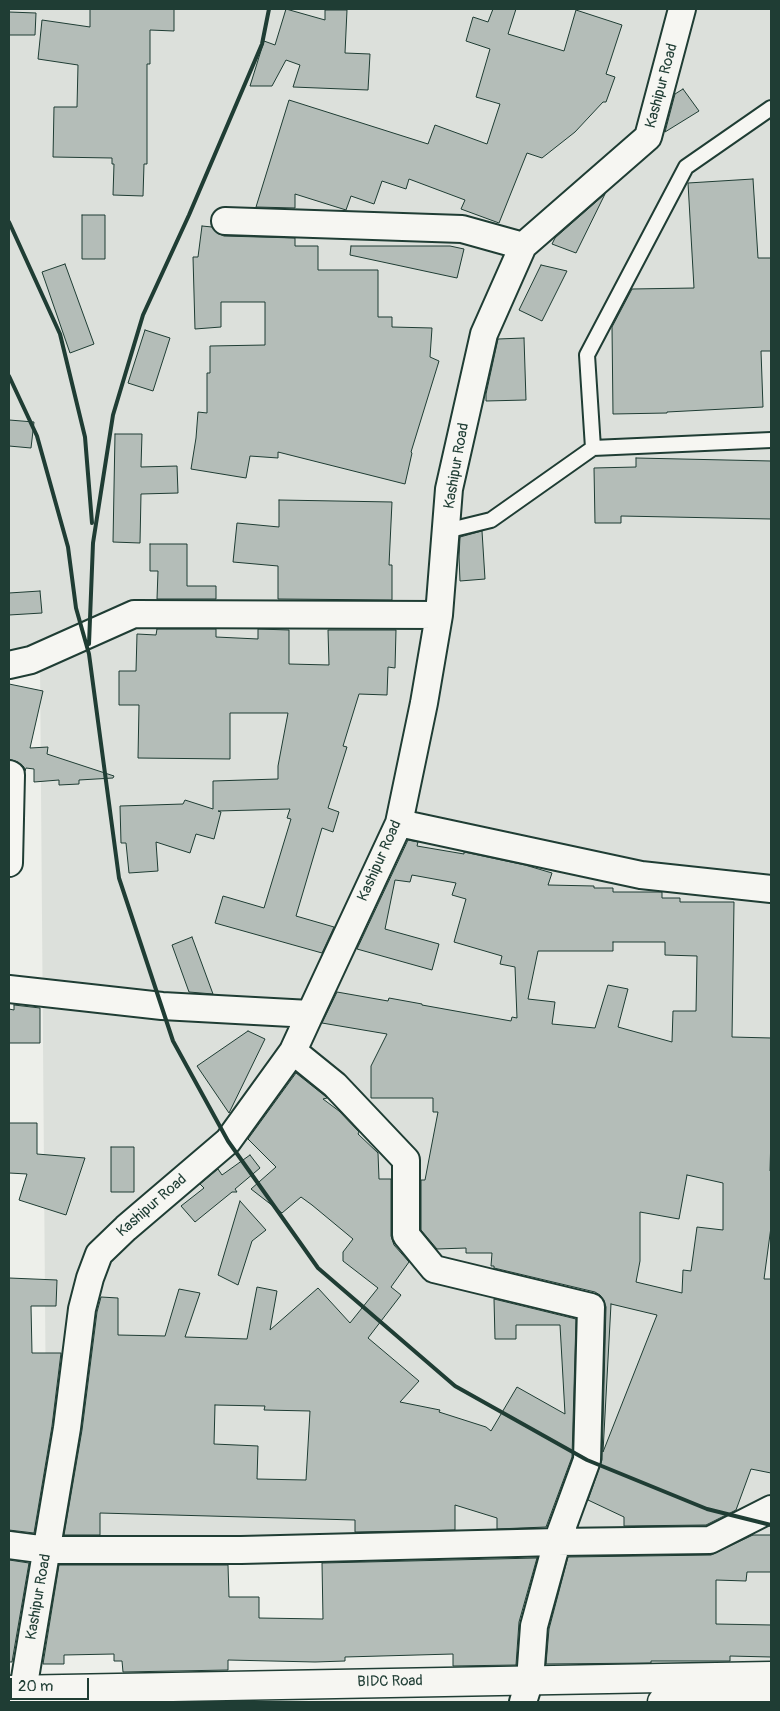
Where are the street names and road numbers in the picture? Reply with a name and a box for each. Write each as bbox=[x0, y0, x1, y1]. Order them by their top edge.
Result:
street label: Kashipur Road bbox=[642, 42, 682, 130]
street label: Kashipur Road bbox=[441, 422, 473, 510]
street label: Kashipur Road bbox=[354, 818, 406, 904]
street label: Kashipur Road bbox=[113, 1171, 191, 1241]
street label: Kashipur Road bbox=[23, 1553, 55, 1641]
street label: BIDC Road bbox=[357, 1672, 423, 1692]

